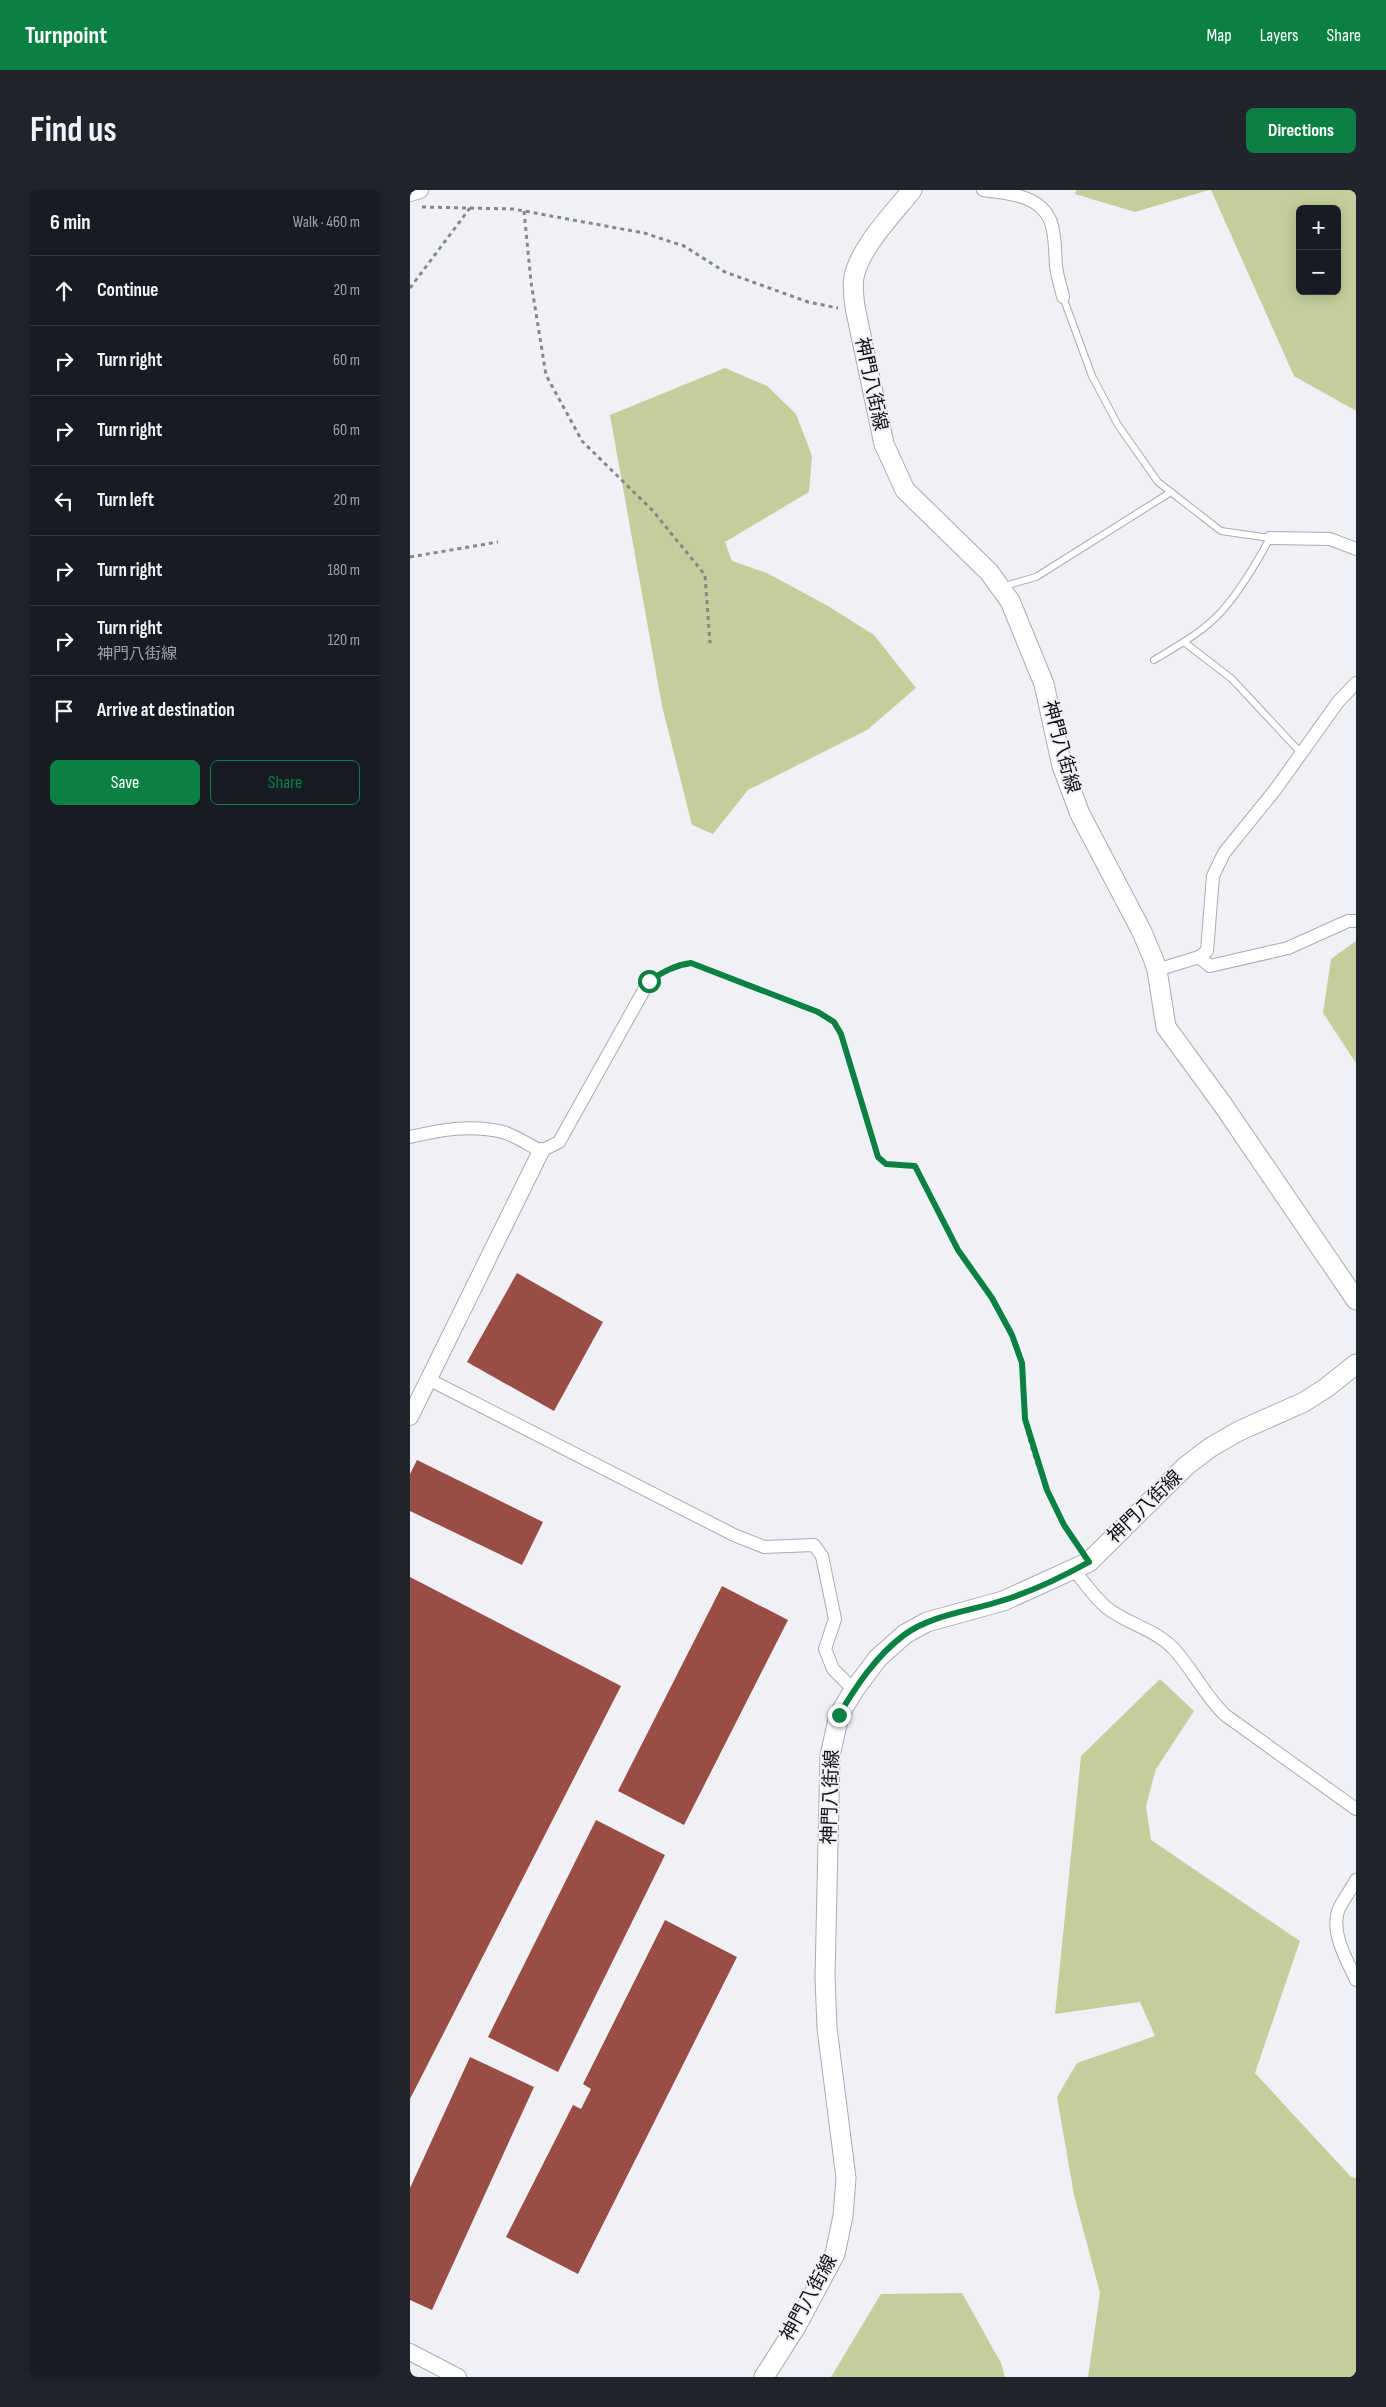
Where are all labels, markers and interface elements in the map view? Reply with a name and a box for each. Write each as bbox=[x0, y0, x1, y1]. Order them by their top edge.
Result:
text: Turnpoint bbox=[25, 21, 107, 50]
text: Map bbox=[1207, 25, 1232, 46]
text: Layers bbox=[1260, 25, 1299, 46]
text: Share bbox=[1327, 25, 1361, 46]
button: Directions bbox=[1246, 108, 1356, 153]
text: Find us bbox=[30, 109, 117, 152]
map controls bbox=[1296, 205, 1341, 295]
button: + bbox=[1296, 205, 1341, 250]
text: 6 min bbox=[50, 210, 91, 235]
text: Walk · 460 m bbox=[293, 213, 360, 232]
button: − bbox=[1296, 250, 1341, 295]
icon: ahead bbox=[50, 277, 78, 305]
text: Continue bbox=[97, 279, 158, 302]
text: 20 m bbox=[333, 281, 360, 300]
street label: 神門八街線 bbox=[850, 335, 892, 433]
icon: right bbox=[50, 347, 78, 375]
text: Turn right bbox=[97, 349, 162, 372]
text: 60 m bbox=[333, 351, 360, 370]
icon: right bbox=[50, 417, 78, 445]
text: Turn right bbox=[97, 419, 162, 442]
text: 60 m bbox=[333, 421, 360, 440]
icon: left bbox=[50, 487, 78, 515]
text: Turn left bbox=[97, 489, 154, 512]
text: 20 m bbox=[333, 491, 360, 510]
icon: right bbox=[50, 557, 78, 585]
text: Turn right bbox=[97, 559, 162, 582]
text: 180 m bbox=[327, 561, 360, 580]
text: Turn right bbox=[97, 617, 162, 640]
icon: right bbox=[50, 627, 78, 655]
text: 120 m bbox=[328, 631, 360, 650]
text: 神門八街線 bbox=[97, 645, 177, 664]
icon: arrive bbox=[50, 697, 78, 725]
street label: 神門八街線 bbox=[1038, 698, 1084, 796]
text: Arrive at destination bbox=[97, 699, 235, 722]
button: Save bbox=[50, 760, 200, 805]
button: Share bbox=[210, 760, 360, 805]
route start bbox=[638, 970, 661, 993]
street label: 神門八街線 bbox=[1103, 1466, 1187, 1548]
route end bbox=[828, 1704, 851, 1727]
street label: 神門八街線 bbox=[818, 1749, 844, 1845]
street label: 神門八街線 bbox=[776, 2251, 842, 2345]

